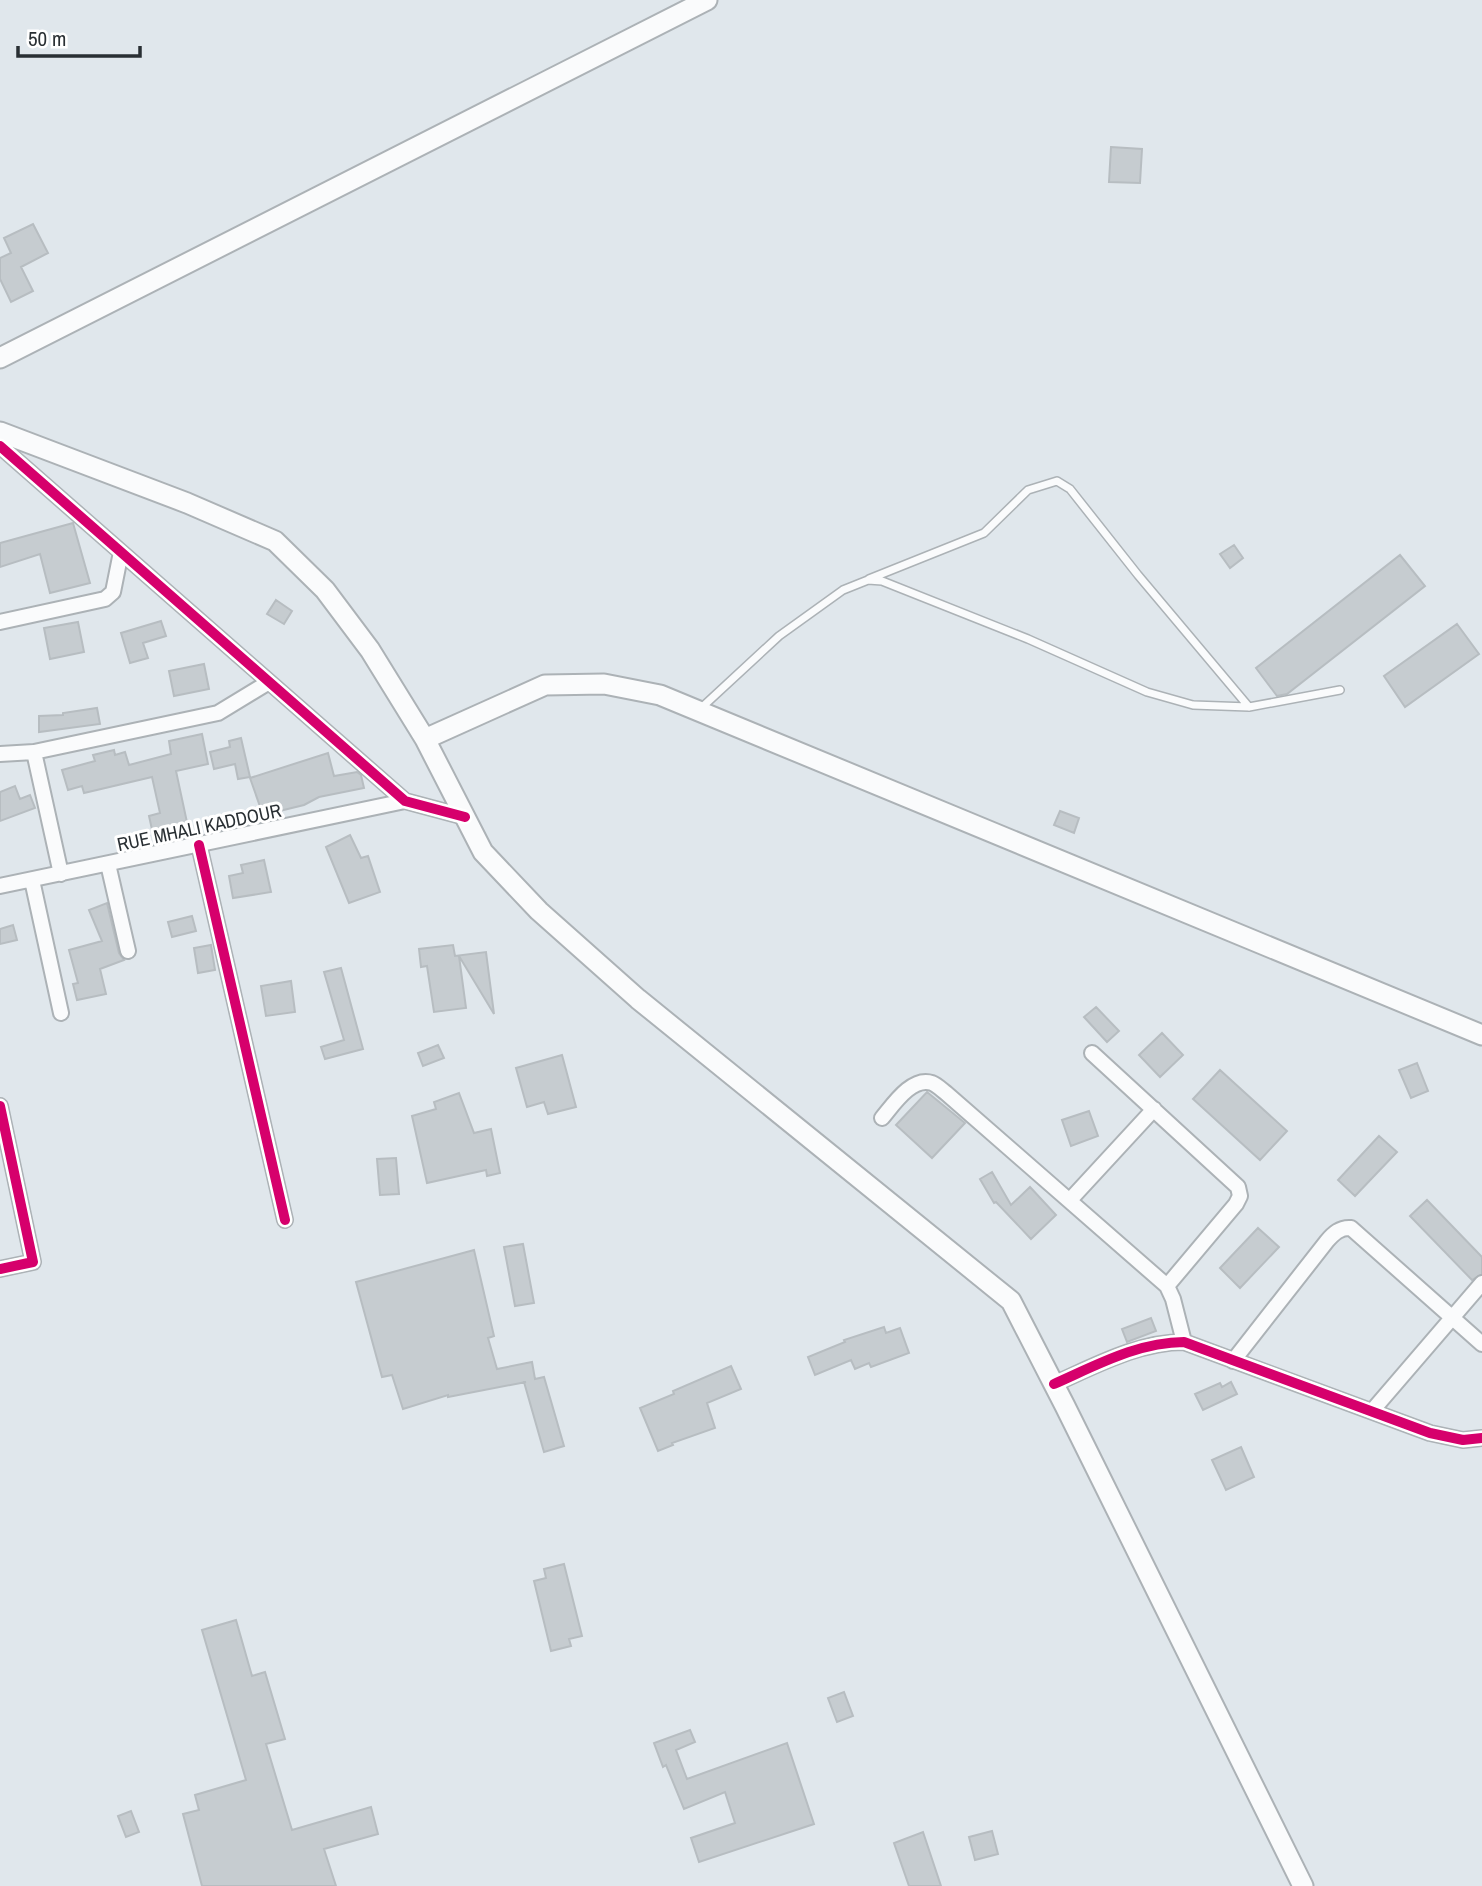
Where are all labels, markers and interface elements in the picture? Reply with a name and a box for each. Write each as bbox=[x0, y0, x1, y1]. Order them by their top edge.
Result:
scale bar bbox=[18, 14, 140, 58]
text: 50 m bbox=[28, 24, 66, 53]
street label: RUE MHALI KADDOUR bbox=[115, 797, 283, 857]

